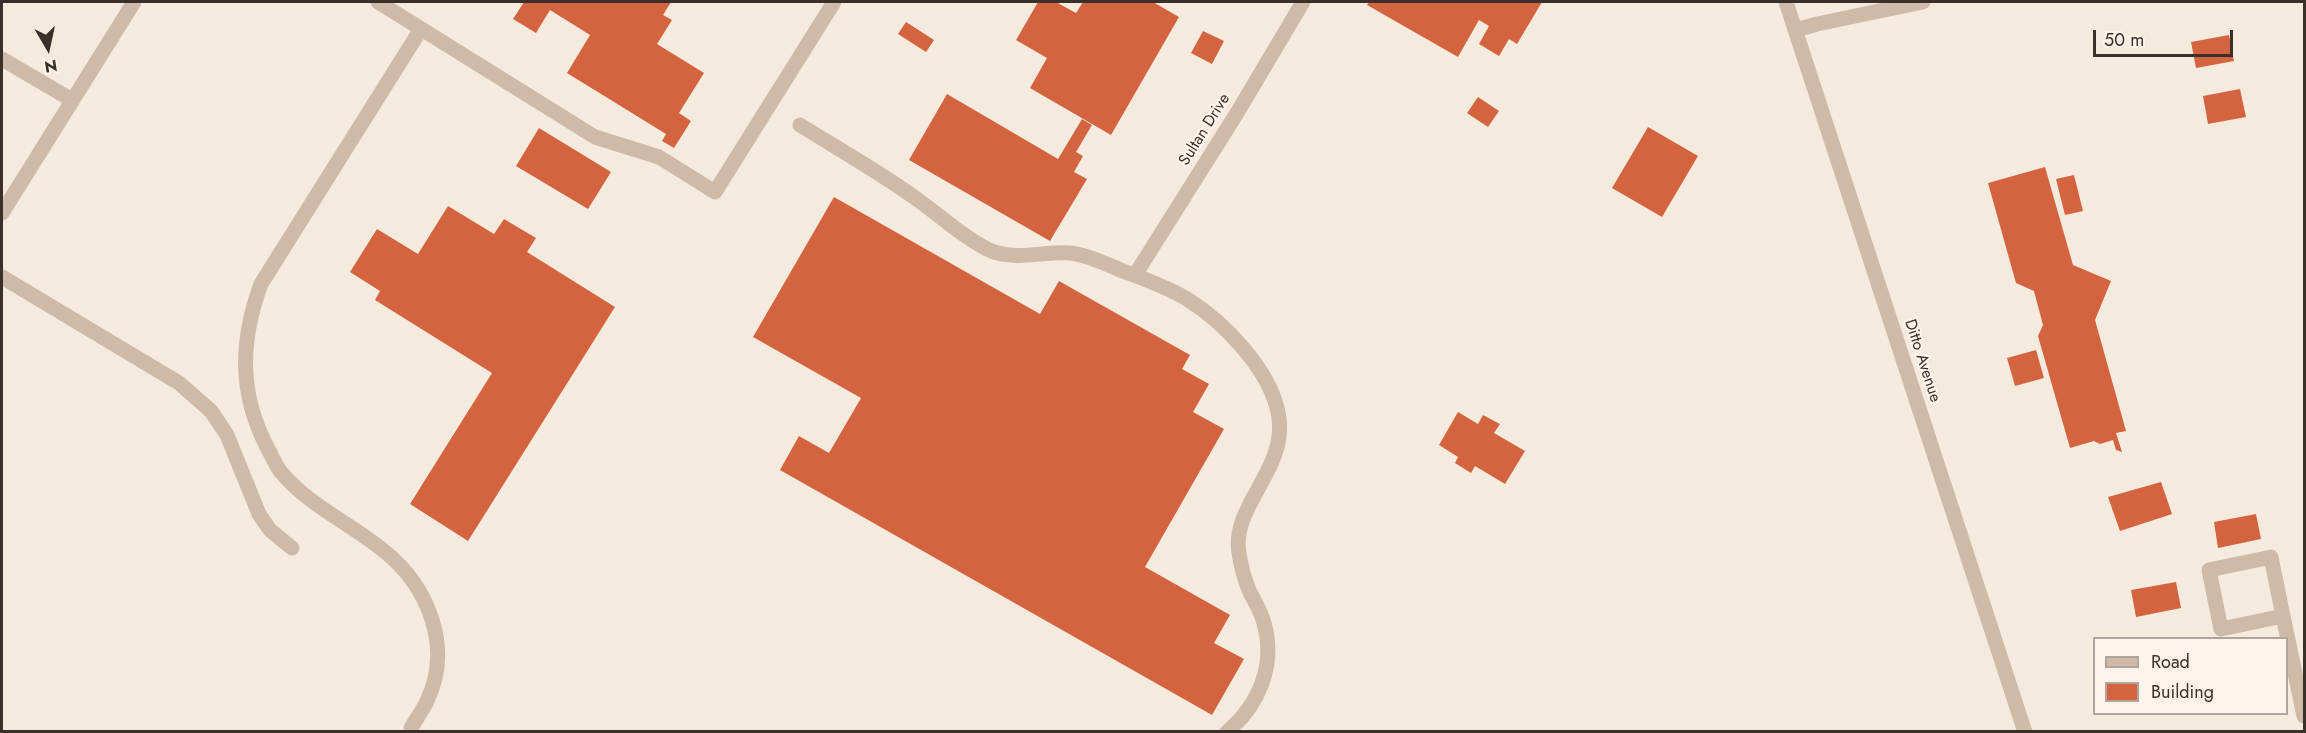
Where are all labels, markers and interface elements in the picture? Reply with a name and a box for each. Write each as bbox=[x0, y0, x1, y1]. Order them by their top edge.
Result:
north arrow bbox=[18, 18, 78, 78]
scale bar bbox=[2096, 18, 2236, 56]
text: 50 m bbox=[2104, 27, 2144, 53]
text: N bbox=[43, 54, 59, 79]
street label: Sultan Drive bbox=[1175, 91, 1235, 169]
street label: Ditto Avenue bbox=[1900, 317, 1944, 405]
legend bbox=[2093, 637, 2288, 715]
text: Road bbox=[2151, 649, 2190, 675]
text: Building bbox=[2151, 679, 2214, 705]

